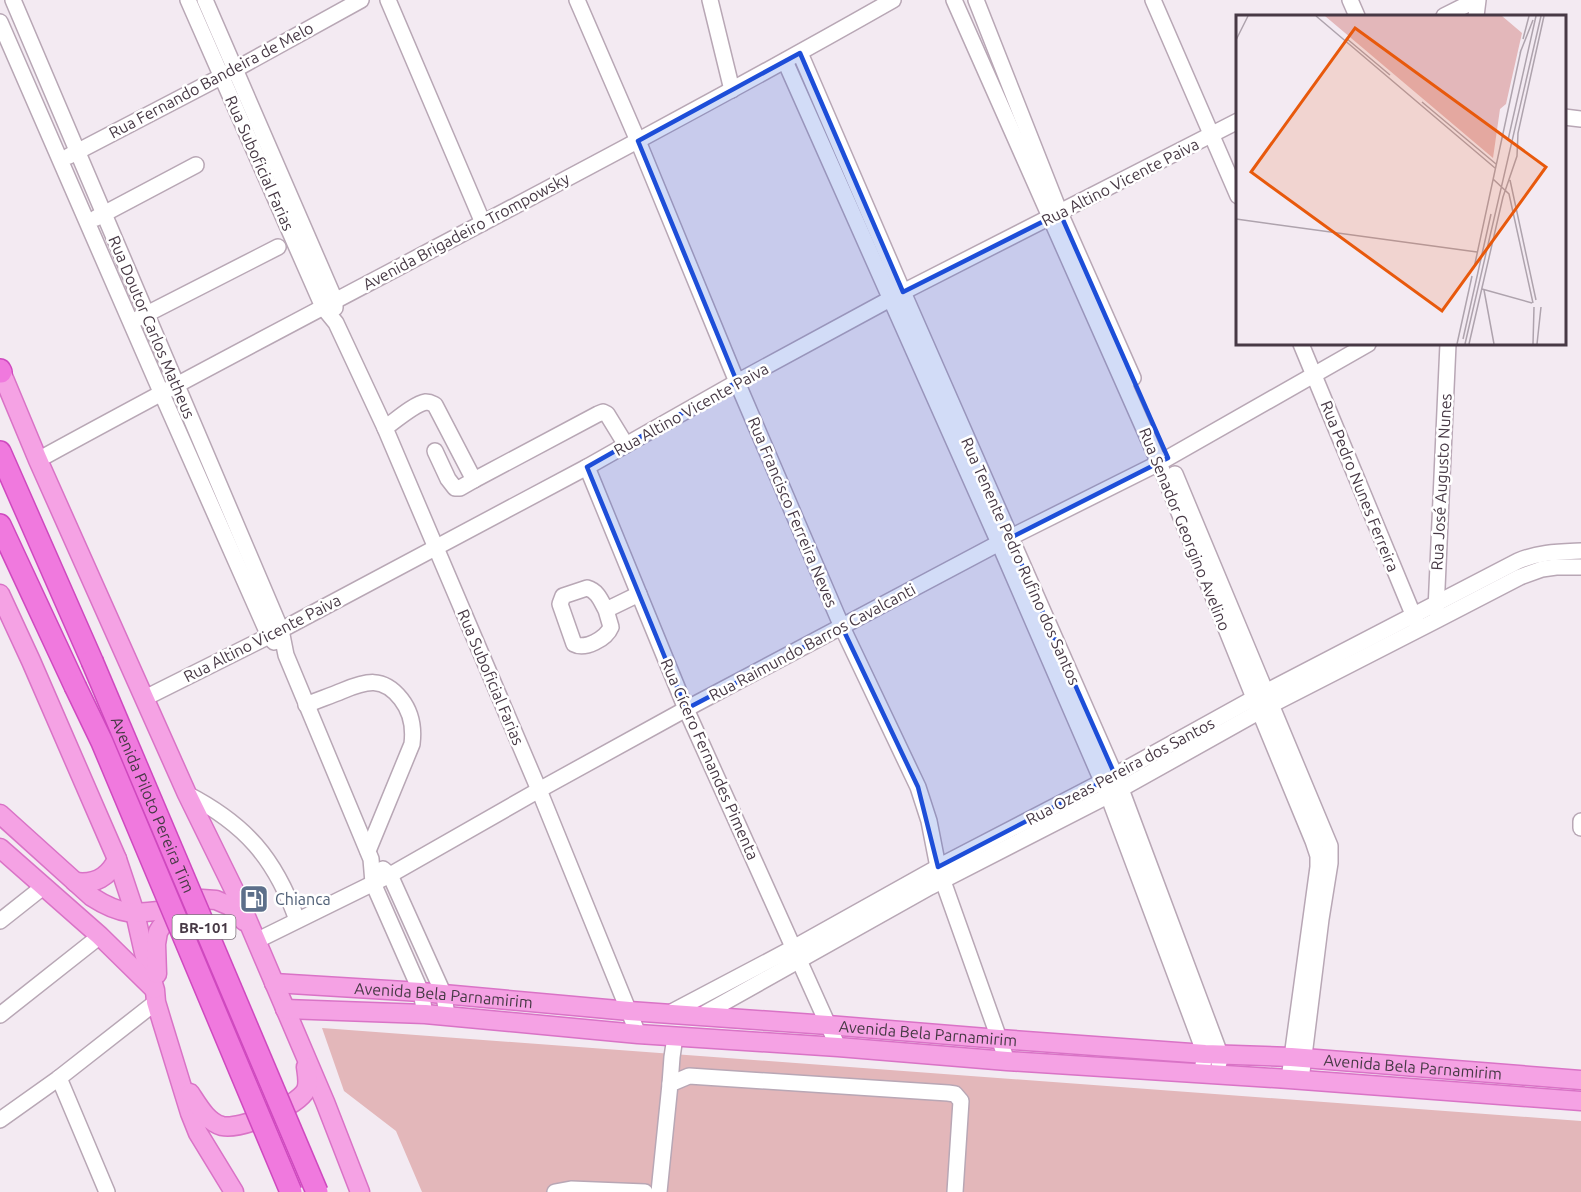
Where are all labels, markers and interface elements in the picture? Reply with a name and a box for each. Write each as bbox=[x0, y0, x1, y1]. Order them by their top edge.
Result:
inset map bbox=[1236, 15, 1566, 345]
street label: Rua Fernando Bandeira de Melo bbox=[106, 18, 316, 142]
street label: Rua Suboficial Farias bbox=[222, 93, 298, 233]
street label: Rua Altino Vicente Paiva bbox=[1038, 134, 1202, 230]
street label: Avenida Brigadeiro Trompowsky bbox=[360, 169, 573, 293]
street label: Rua Doutor Carlos Matheus bbox=[105, 233, 199, 421]
street label: Rua Altino Vicente Paiva bbox=[610, 359, 772, 459]
street label: Rua José Augusto Nunes bbox=[1427, 393, 1455, 571]
street label: Rua Pedro Nunes Ferreira bbox=[1317, 398, 1403, 574]
street label: Rua Francisco Ferreira Neves bbox=[745, 414, 841, 610]
street label: Rua Senador Georgino Avelino bbox=[1136, 425, 1234, 633]
street label: Rua Tenente Pedro Rufino dos Santos bbox=[958, 434, 1084, 688]
street label: Rua Raimundo Barros Cavalcanti bbox=[706, 580, 918, 704]
street label: Rua Altino Vicente Paiva bbox=[180, 590, 344, 686]
street label: Rua Suboficial Farias bbox=[454, 606, 528, 748]
street label: Rua Cícero Fernandes Pimenta bbox=[657, 656, 763, 862]
street label: Avenida Piloto Pereira Tim bbox=[108, 714, 198, 895]
street label: Rua Ozeas Pereira dos Santos bbox=[1023, 714, 1217, 828]
fuel station icon: Chianca bbox=[238, 883, 270, 915]
place label: Chianca bbox=[275, 890, 331, 908]
road number: BR-101 bbox=[172, 915, 236, 939]
street label: Avenida Bela Parnamirim bbox=[354, 979, 534, 1011]
street label: Avenida Bela Parnamirim bbox=[838, 1017, 1018, 1049]
street label: Avenida Bela Parnamirim bbox=[1323, 1051, 1503, 1083]

